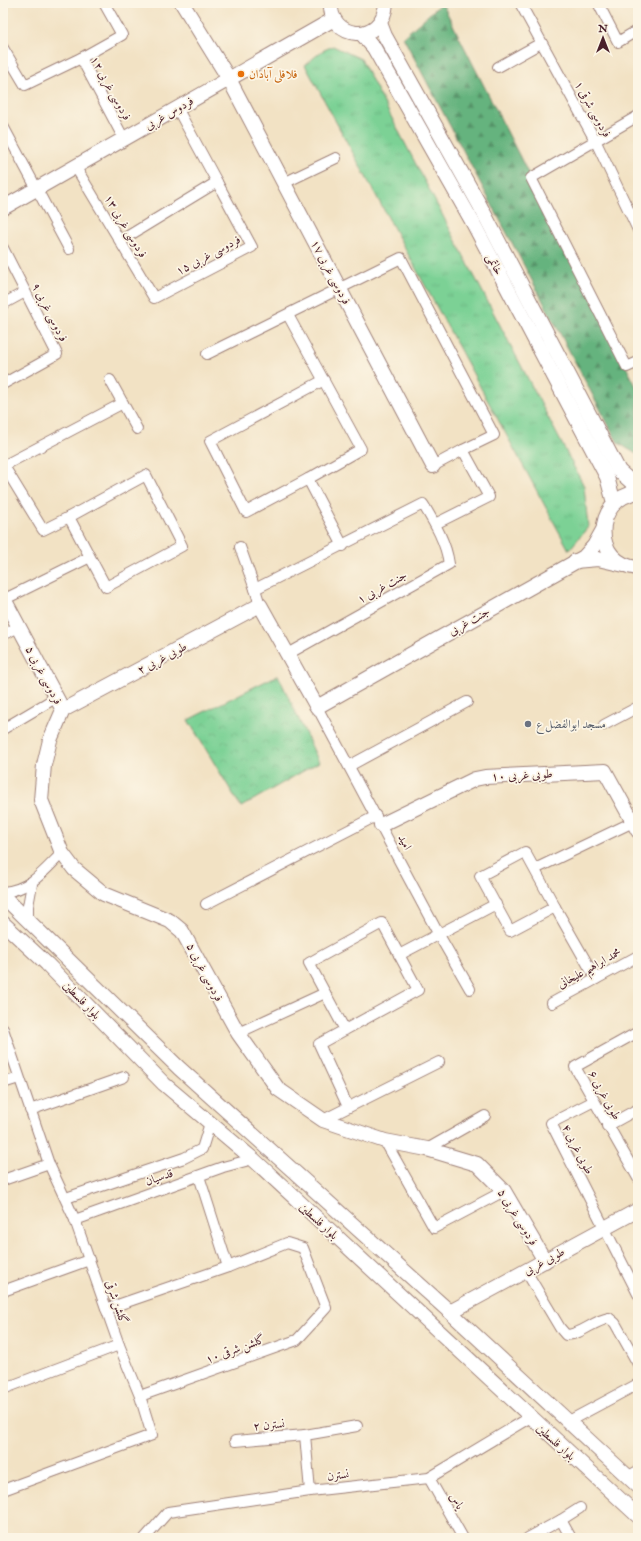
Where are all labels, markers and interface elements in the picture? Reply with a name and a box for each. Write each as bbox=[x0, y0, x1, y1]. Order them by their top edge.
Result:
north arrow bbox=[583, 18, 623, 58]
text: N bbox=[597, 22, 608, 36]
street label: فردوسی غربی ۱۲ bbox=[86, 53, 134, 124]
place label: فلافلی آبادان bbox=[249, 66, 297, 83]
marker: فلافلی آبادان bbox=[236, 69, 246, 79]
street label: فردوسی شرقی ۱ bbox=[570, 78, 614, 141]
street label: فردوس غربی bbox=[142, 94, 197, 134]
street label: فردوسی غربی ۱۳ bbox=[100, 192, 150, 261]
street label: فردوسی غربی ۱۵ bbox=[173, 232, 244, 280]
street label: فردوسی غربی ۱۷ bbox=[306, 237, 354, 308]
street label: خاتمی bbox=[482, 251, 506, 278]
street label: فردوسی غربی ۹ bbox=[27, 280, 71, 345]
street label: جنت غربی ۱ bbox=[355, 567, 411, 608]
street label: جنت غربی bbox=[446, 604, 493, 640]
street label: طوبی غربی ۲ bbox=[135, 639, 190, 679]
street label: فردوسی غربی ۵ bbox=[21, 643, 65, 708]
place label: مسجد ابوالفضل ع bbox=[536, 717, 606, 735]
marker: مسجد ابوالفضل ع bbox=[523, 719, 533, 729]
street label: طوبی غربی ۱۰ bbox=[491, 766, 553, 786]
street label: امید bbox=[394, 832, 415, 853]
street label: فردوسی غربی ۵ bbox=[182, 940, 226, 1005]
street label: محمد ابراهیم علیخانی bbox=[555, 945, 626, 996]
street label: بلوار فلسطین bbox=[60, 978, 104, 1023]
street label: طوبی غربی ۶ bbox=[584, 1068, 624, 1123]
street label: طوبی غربی ۴ bbox=[558, 1122, 597, 1177]
street label: قدسیان bbox=[143, 1166, 175, 1189]
street label: فردوسی غربی ۵ bbox=[493, 1186, 541, 1249]
street label: بلوار فلسطین bbox=[296, 1200, 341, 1243]
street label: طوبی غربی bbox=[521, 1244, 568, 1279]
street label: گلشن شرقی bbox=[101, 1278, 132, 1326]
street label: گلشن شرقی ۱۰ bbox=[203, 1331, 267, 1368]
street label: نسترن ۲ bbox=[253, 1417, 286, 1434]
street label: بلوار فلسطین bbox=[533, 1421, 578, 1464]
street label: نسترن bbox=[326, 1467, 350, 1484]
street label: یاس bbox=[446, 1490, 468, 1513]

